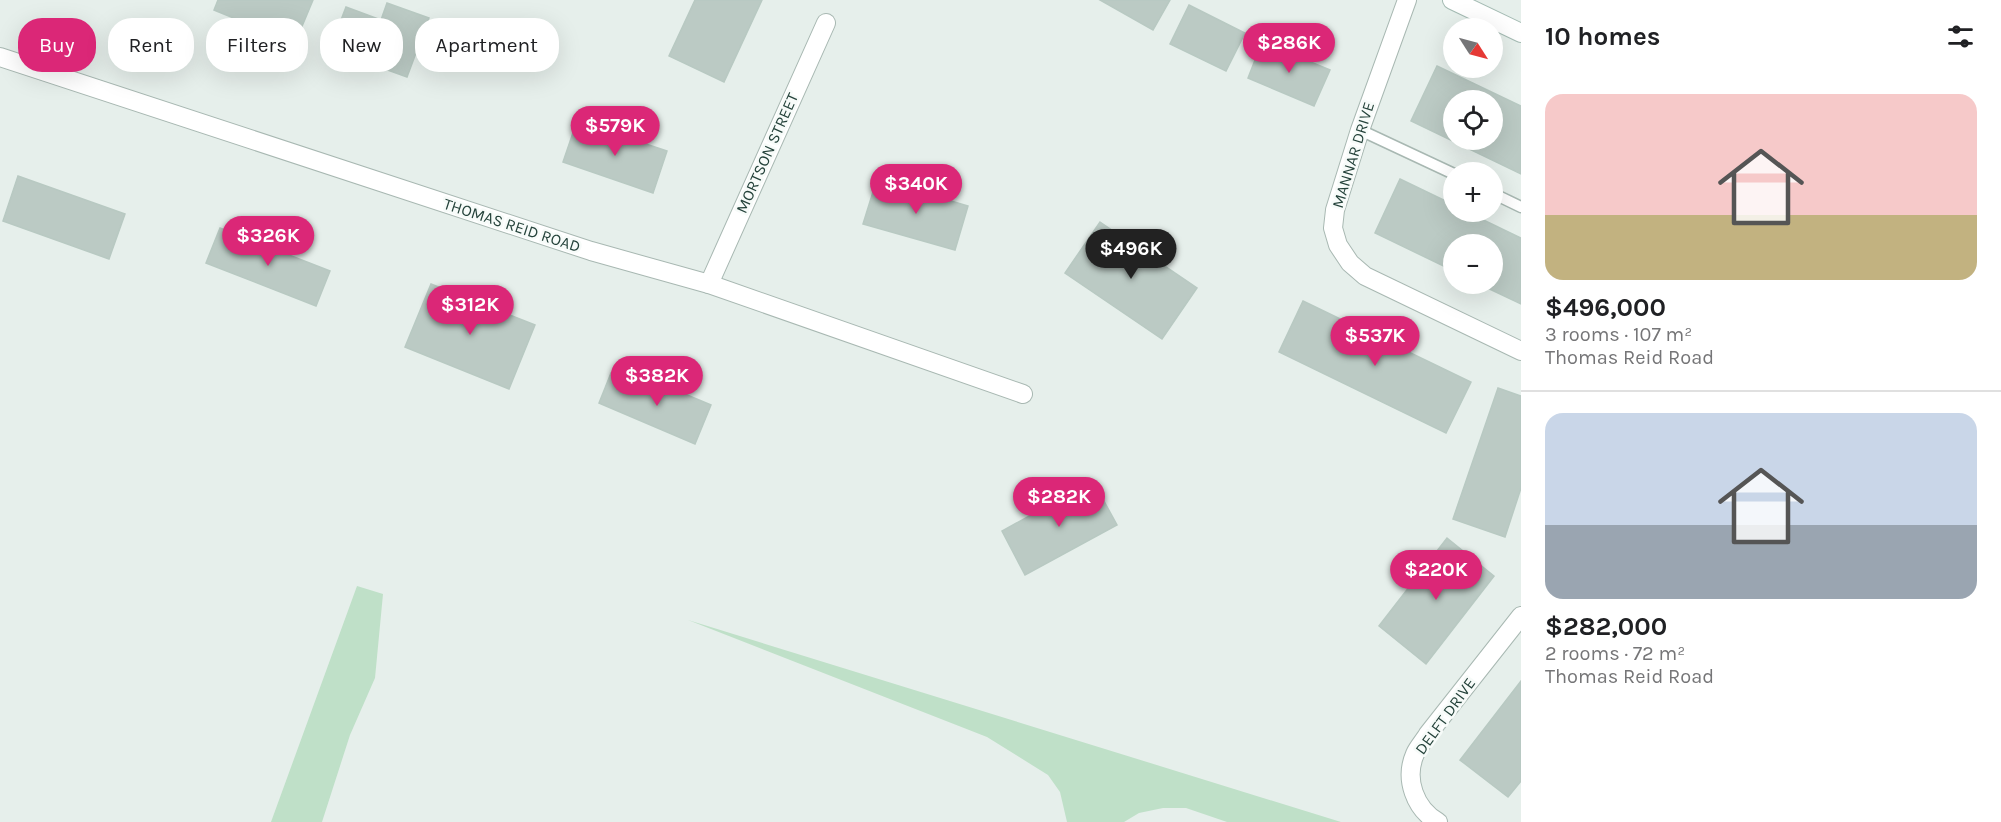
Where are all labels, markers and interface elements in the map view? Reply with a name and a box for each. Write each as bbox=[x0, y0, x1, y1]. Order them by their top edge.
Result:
chip: Buy bbox=[18, 18, 96, 72]
chip: Rent bbox=[108, 18, 194, 72]
chip: Filters bbox=[206, 18, 308, 72]
chip: New bbox=[320, 18, 403, 72]
chip: Apartment bbox=[415, 18, 559, 72]
north arrow bbox=[1443, 18, 1503, 78]
map controls bbox=[1443, 18, 1503, 294]
icon: filters bbox=[1944, 20, 1977, 53]
text: 10 homes bbox=[1545, 21, 1660, 52]
pin: $286K bbox=[1247, 23, 1331, 74]
text: $286K bbox=[1257, 31, 1321, 54]
street label: MORTSON STREET bbox=[732, 90, 802, 216]
button: locate bbox=[1443, 90, 1503, 150]
street label: MANNAR DRIVE bbox=[1328, 99, 1378, 211]
pin: $579K bbox=[573, 106, 657, 157]
text: $579K bbox=[585, 114, 645, 137]
icon: home bbox=[1707, 133, 1815, 241]
button: + bbox=[1443, 162, 1503, 222]
pin: $340K bbox=[874, 164, 958, 215]
text: $340K bbox=[884, 172, 948, 195]
street label: THOMAS REID ROAD bbox=[441, 194, 583, 256]
pin: $326K bbox=[226, 216, 310, 267]
text: $326K bbox=[236, 224, 300, 247]
pin: $496K bbox=[1089, 229, 1173, 280]
button: − bbox=[1443, 234, 1503, 294]
text: $496K bbox=[1099, 237, 1163, 260]
pin: $312K bbox=[428, 285, 512, 336]
text: $496,000 bbox=[1545, 292, 1666, 323]
text: $312K bbox=[441, 293, 499, 316]
pin: $537K bbox=[1333, 316, 1417, 367]
text: 3 rooms · 107 m² bbox=[1545, 323, 1692, 346]
text: $537K bbox=[1345, 324, 1405, 347]
text: Thomas Reid Road bbox=[1545, 346, 1714, 369]
pin: $382K bbox=[615, 356, 699, 407]
text: $382K bbox=[625, 364, 689, 387]
icon: home bbox=[1707, 452, 1815, 560]
pin: $282K bbox=[1017, 477, 1101, 528]
text: $282K bbox=[1027, 485, 1091, 508]
pin: $220K bbox=[1394, 550, 1478, 601]
text: $220K bbox=[1404, 558, 1468, 581]
text: $282,000 bbox=[1545, 611, 1667, 642]
text: 2 rooms · 72 m² bbox=[1545, 642, 1685, 665]
text: Thomas Reid Road bbox=[1545, 665, 1714, 688]
street label: DELFT DRIVE bbox=[1411, 674, 1479, 758]

